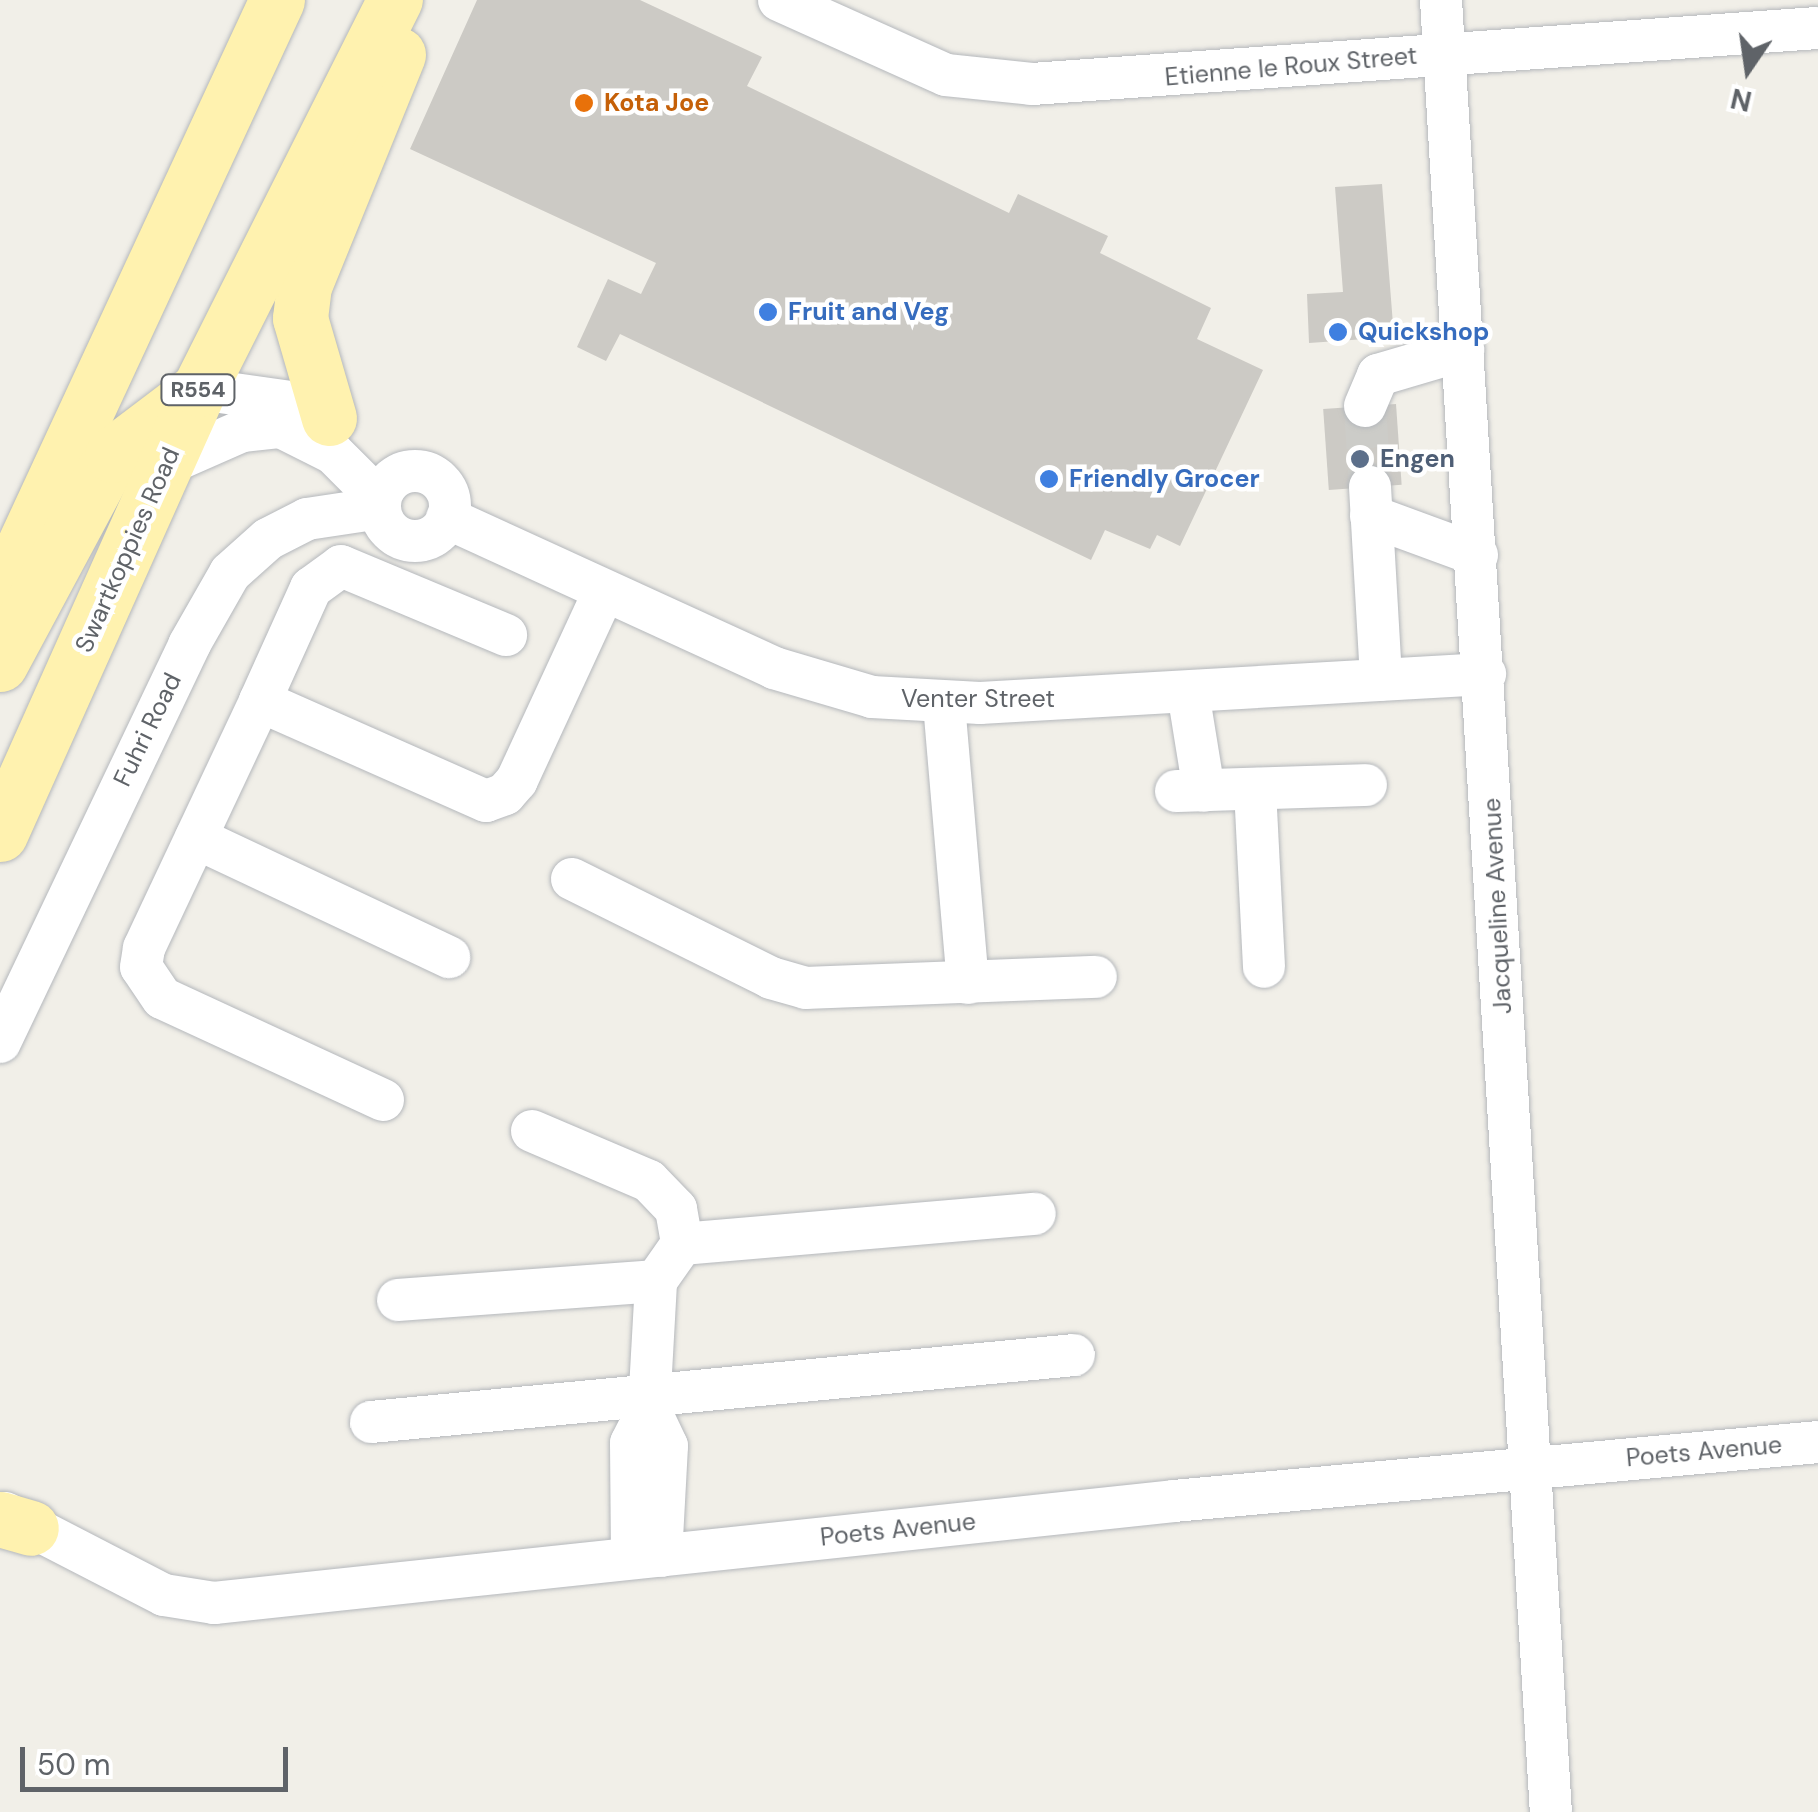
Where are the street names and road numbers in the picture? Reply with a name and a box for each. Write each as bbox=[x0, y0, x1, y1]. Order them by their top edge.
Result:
street label: Etienne le Roux Street bbox=[1164, 41, 1418, 93]
road number: R554 bbox=[158, 373, 238, 407]
street label: Swartkoppies Road bbox=[69, 443, 187, 657]
street label: Fuhri Road bbox=[108, 669, 188, 791]
street label: Venter Street bbox=[901, 684, 1055, 714]
street label: Jacqueline Avenue bbox=[1477, 797, 1519, 1015]
street label: Poets Avenue bbox=[1625, 1430, 1783, 1474]
street label: Poets Avenue bbox=[819, 1507, 977, 1553]

